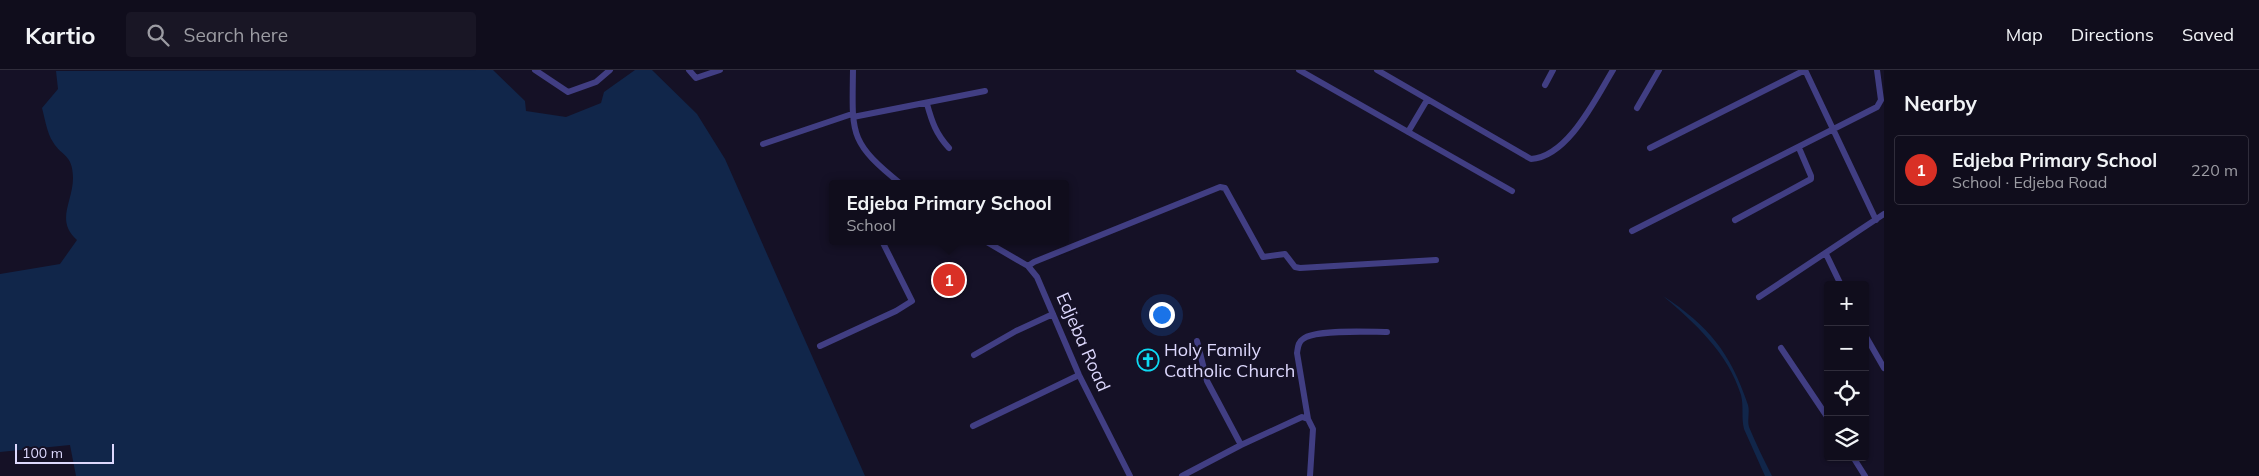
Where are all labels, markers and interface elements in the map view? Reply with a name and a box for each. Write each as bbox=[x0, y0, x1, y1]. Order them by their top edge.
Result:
search box bbox=[126, 12, 476, 57]
text: Kartio bbox=[25, 20, 96, 50]
icon: search bbox=[144, 21, 172, 49]
text: Search here bbox=[184, 23, 288, 47]
text: Map bbox=[2006, 23, 2043, 46]
text: Directions bbox=[2071, 23, 2154, 46]
text: Saved bbox=[2182, 23, 2234, 46]
text: Nearby bbox=[1904, 90, 1977, 116]
text: Edjeba Primary School bbox=[1952, 148, 2157, 172]
text: 1 bbox=[1916, 160, 1926, 180]
text: 220 m bbox=[2191, 160, 2238, 180]
text: School · Edjeba Road bbox=[1952, 172, 2107, 192]
popup bbox=[829, 180, 1069, 245]
text: Edjeba Primary School bbox=[846, 191, 1052, 215]
text: School bbox=[846, 215, 896, 235]
pin: 1 bbox=[933, 261, 965, 299]
map controls bbox=[1824, 281, 1869, 461]
button: + bbox=[1824, 281, 1869, 326]
street label: Edjeba Road bbox=[1051, 289, 1115, 395]
your location bbox=[1149, 302, 1175, 328]
button: − bbox=[1824, 326, 1869, 371]
place label: Holy Family Catholic Church bbox=[1164, 338, 1295, 382]
church icon: Holy Family Catholic Church bbox=[1136, 348, 1160, 372]
button: locate bbox=[1824, 371, 1869, 416]
button: layers bbox=[1824, 416, 1869, 461]
scale bar bbox=[15, 441, 114, 464]
text: 100 m bbox=[22, 444, 63, 462]

